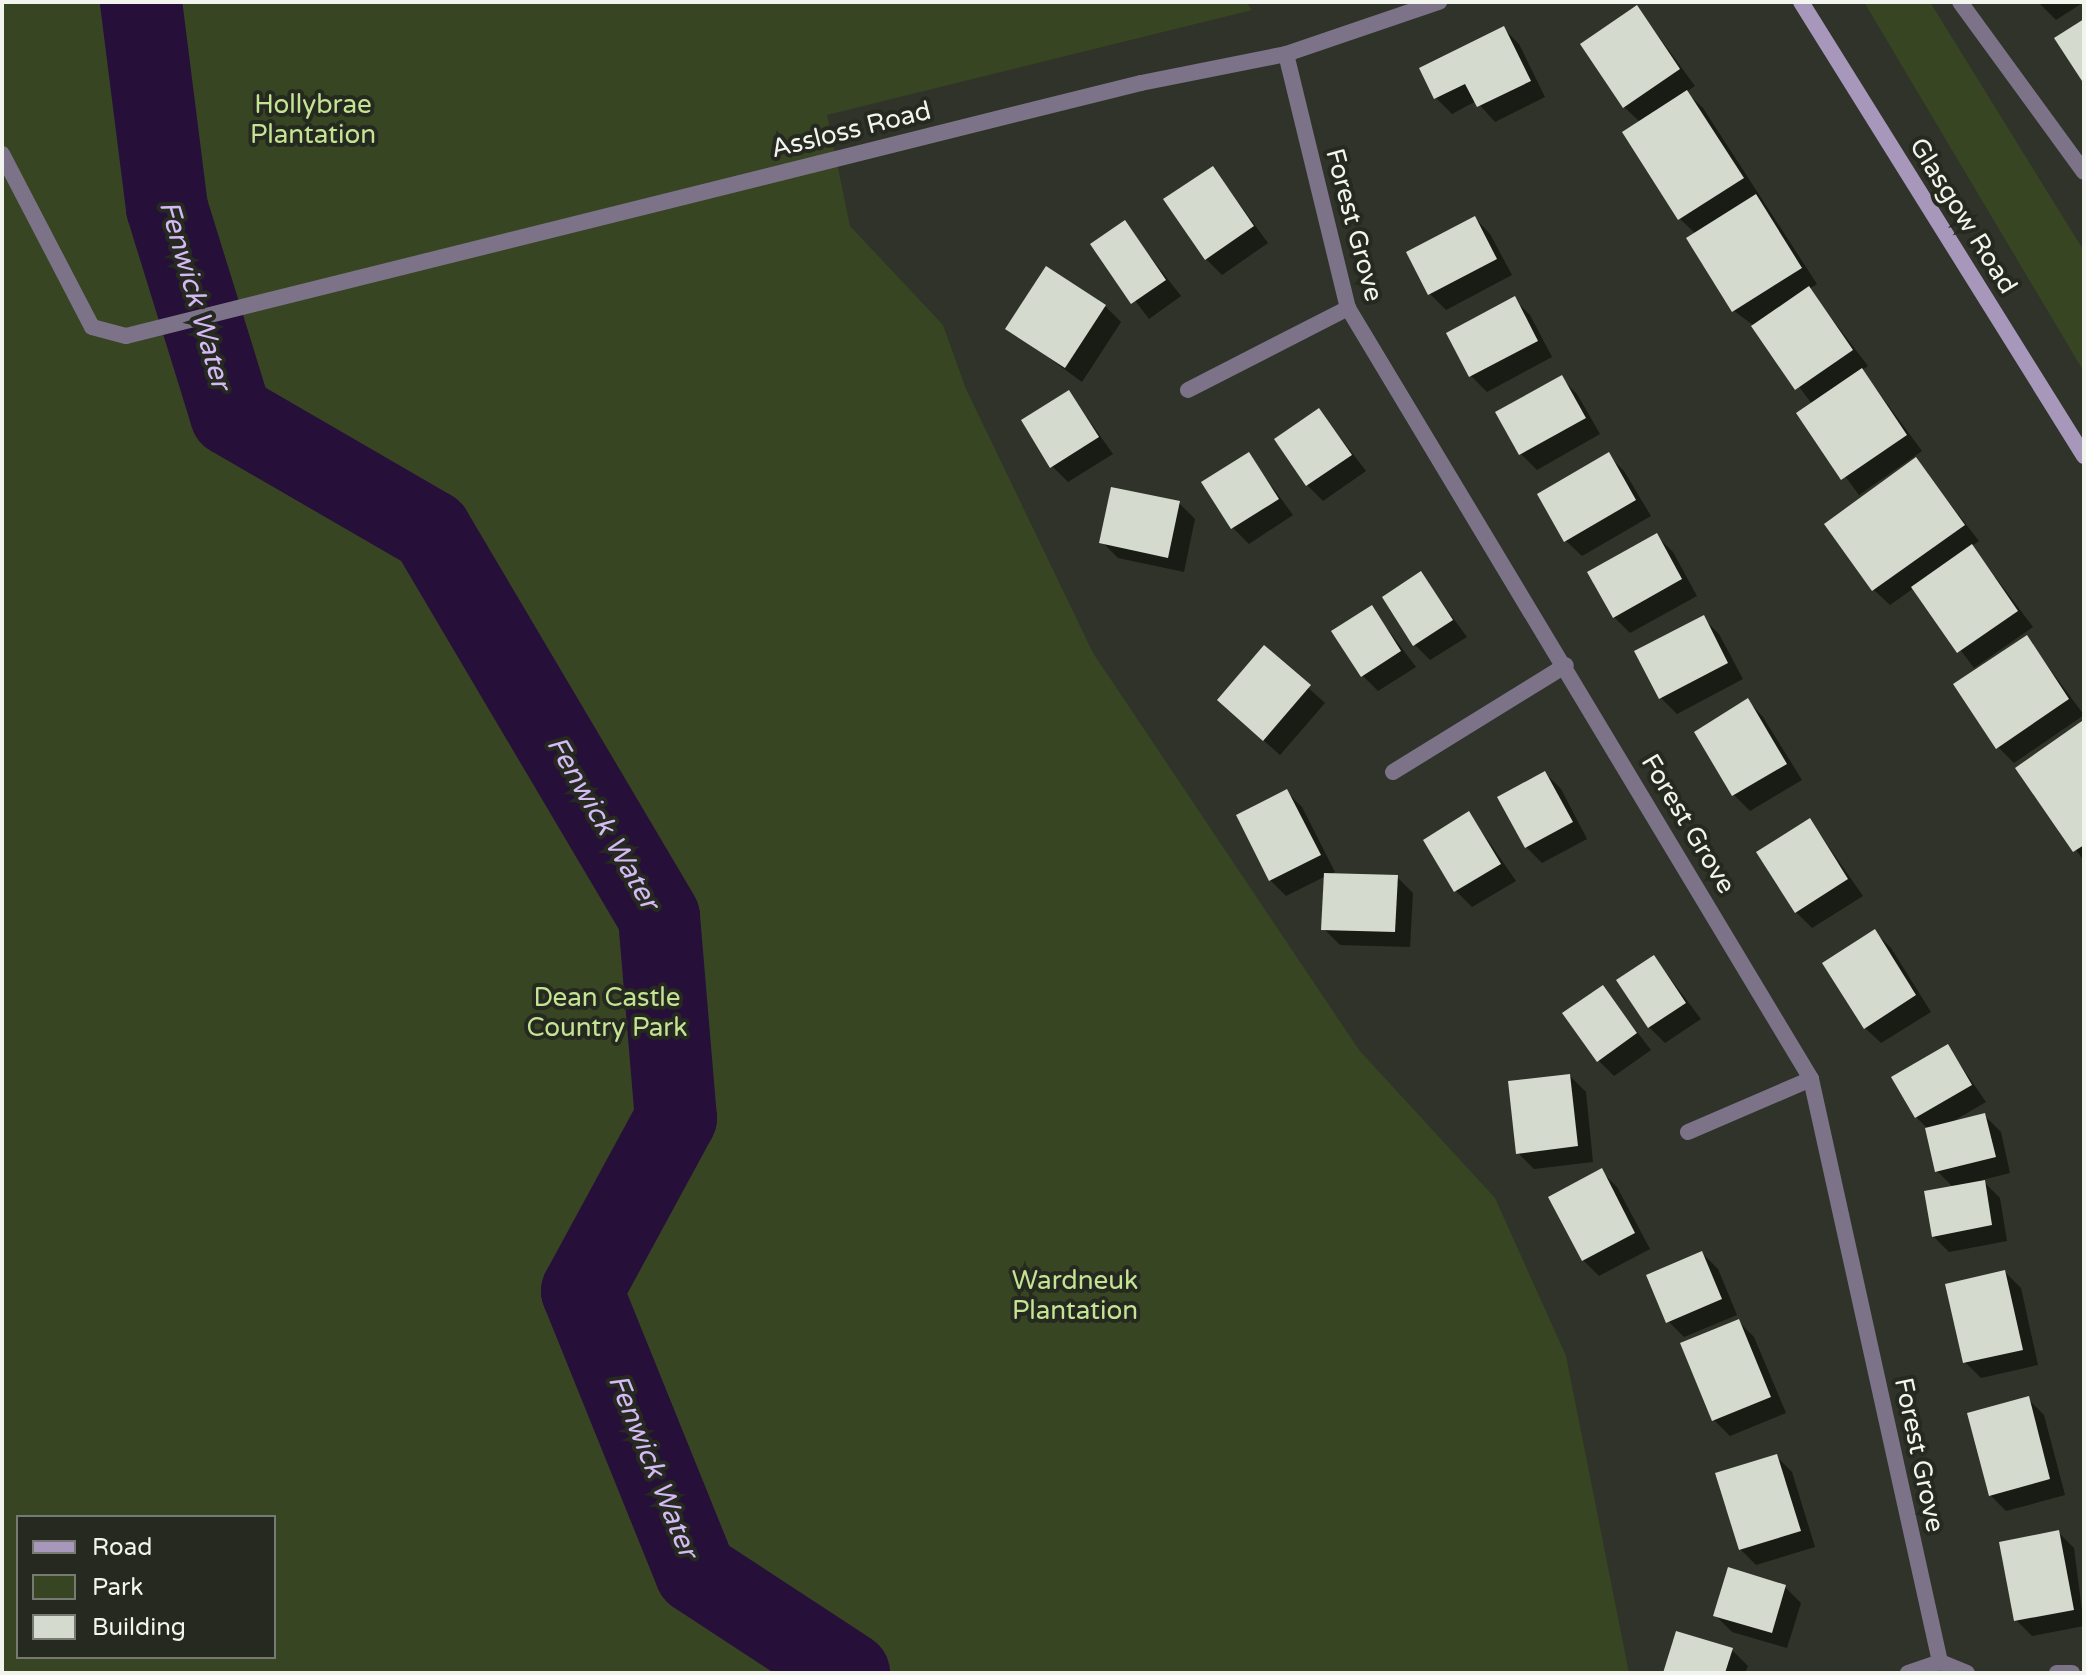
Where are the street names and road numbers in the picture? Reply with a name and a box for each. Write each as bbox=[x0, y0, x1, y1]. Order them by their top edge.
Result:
street label: Assloss Road bbox=[768, 95, 934, 165]
street label: Glasgow Road bbox=[1903, 132, 2023, 300]
street label: Forest Grove bbox=[1319, 145, 1389, 305]
street label: Forest Grove bbox=[1634, 749, 1742, 899]
street label: Forest Grove bbox=[1887, 1375, 1951, 1535]

